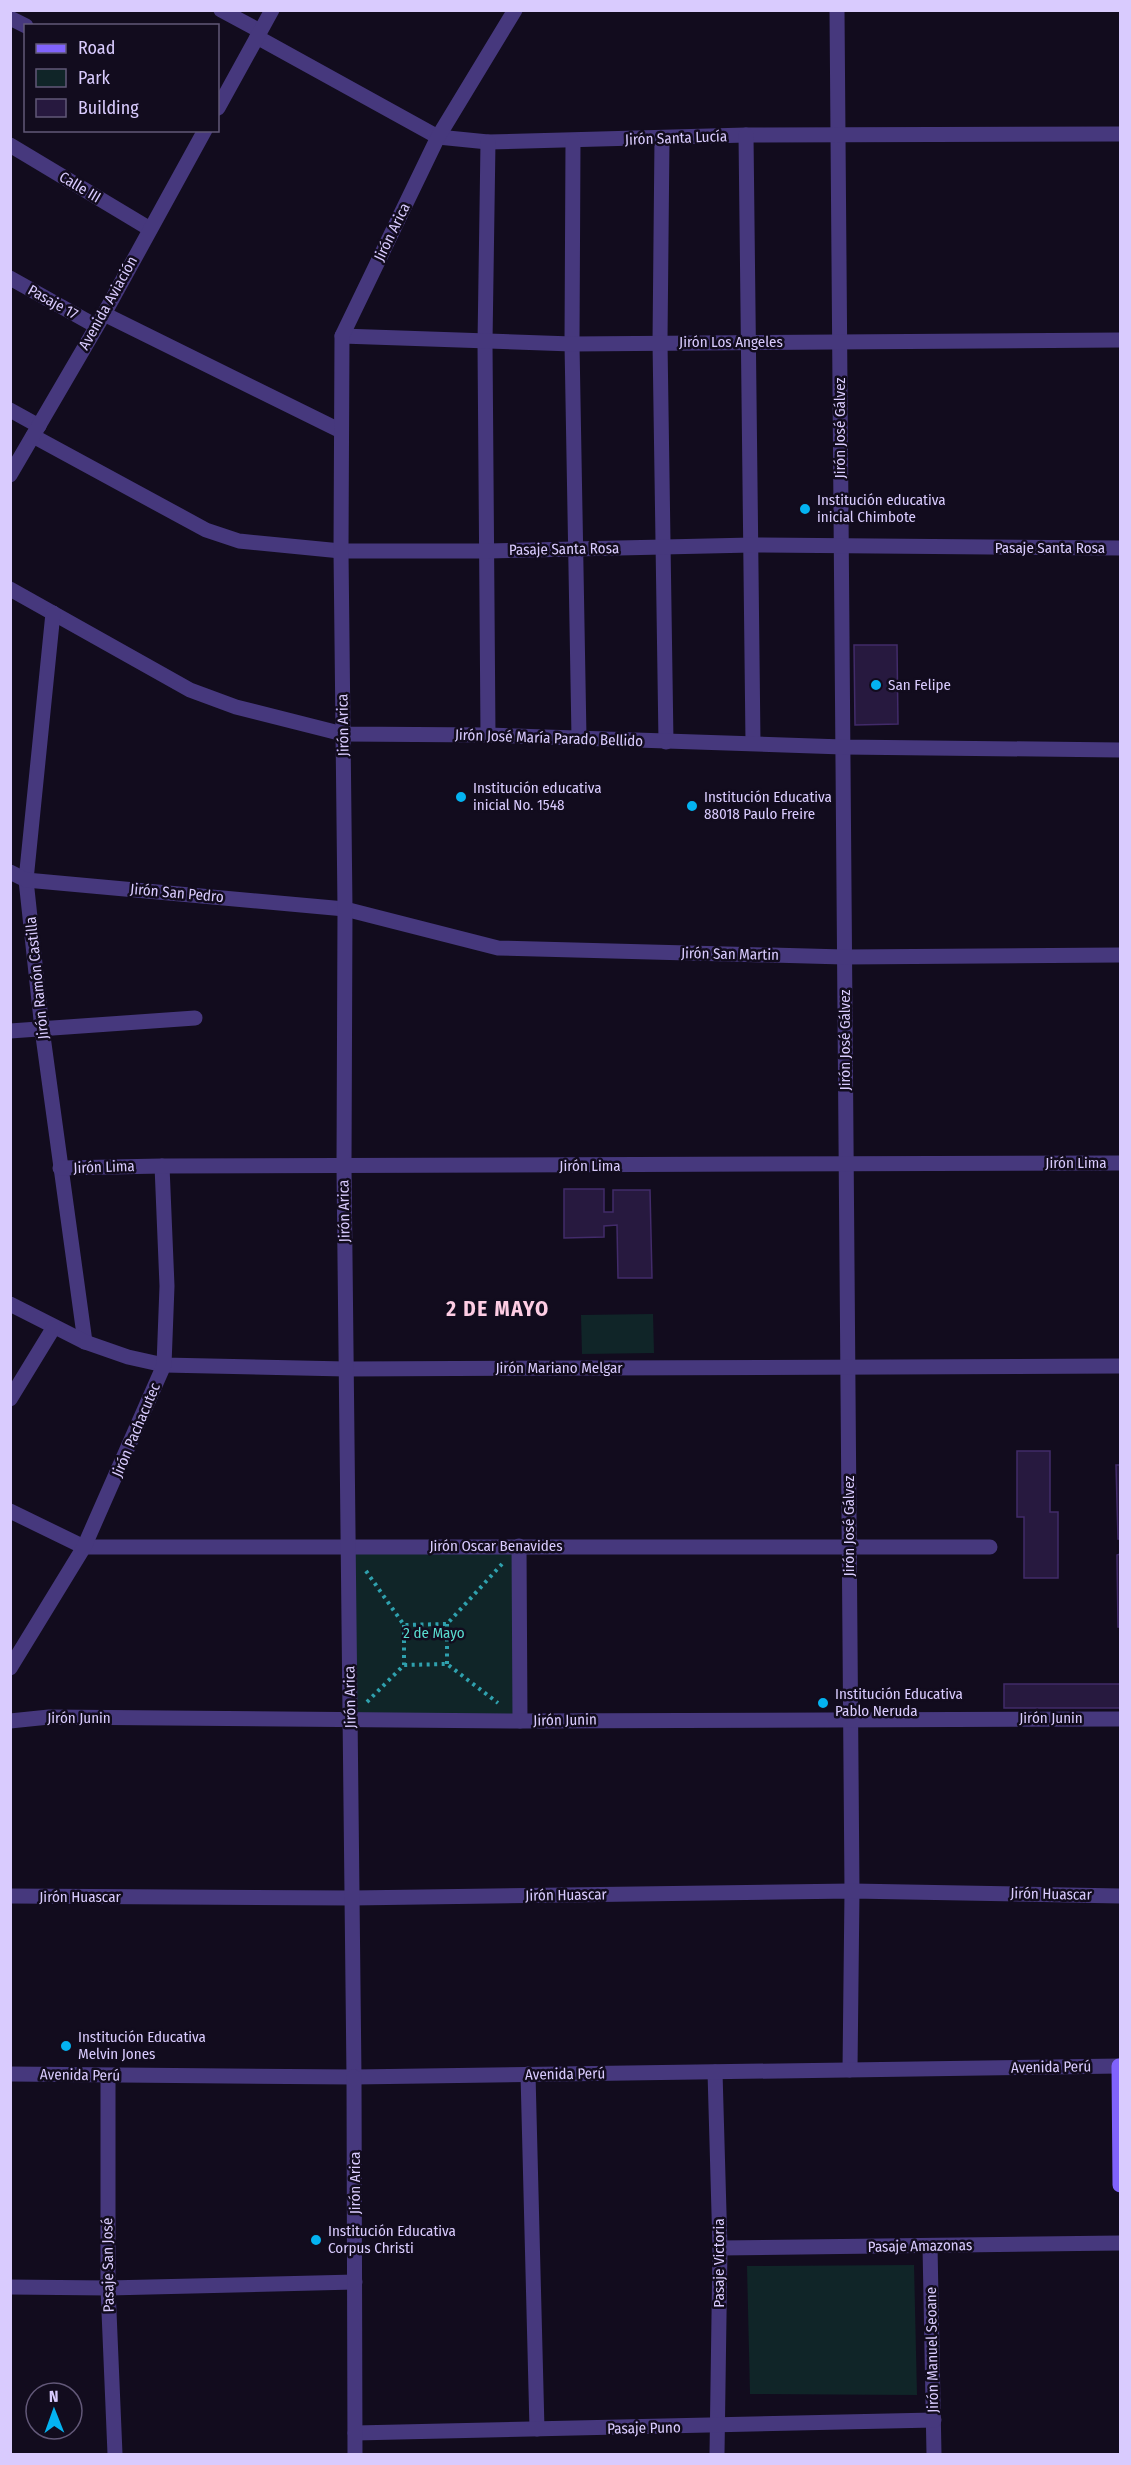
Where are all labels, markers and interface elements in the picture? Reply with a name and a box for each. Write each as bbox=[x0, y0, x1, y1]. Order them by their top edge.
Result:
legend bbox=[24, 24, 219, 132]
text: Road bbox=[78, 37, 115, 59]
text: Park bbox=[78, 67, 111, 89]
text: Building bbox=[78, 97, 139, 119]
street label: Jirón Santa Lucía bbox=[625, 127, 727, 149]
street label: Calle III bbox=[56, 168, 104, 206]
street label: Jirón Arica bbox=[370, 200, 414, 264]
street label: Avenida Aviación bbox=[75, 253, 141, 353]
street label: Pasaje 17 bbox=[25, 281, 81, 323]
street label: Jirón Los Angeles bbox=[679, 333, 783, 351]
street label: Jirón José Gálvez bbox=[831, 378, 849, 478]
place label: Institución educativa inicial Chimbote bbox=[817, 491, 946, 526]
marker: Institución educativa inicial Chimbote bbox=[798, 502, 812, 516]
street label: Pasaje Santa Rosa bbox=[509, 539, 619, 559]
street label: Pasaje Santa Rosa bbox=[995, 539, 1105, 557]
place label: San Felipe bbox=[888, 676, 951, 694]
marker: San Felipe bbox=[869, 678, 883, 692]
street label: Jirón Arica bbox=[333, 694, 353, 756]
street label: Jirón José María Parado Bellido bbox=[455, 726, 644, 750]
place label: Institución educativa inicial No. 1548 bbox=[473, 779, 602, 814]
place label: Institución Educativa 88018 Paulo Freire bbox=[704, 788, 832, 823]
marker: Institución educativa inicial No. 1548 bbox=[454, 790, 468, 804]
marker: Institución Educativa 88018 Paulo Freire bbox=[685, 799, 699, 813]
street label: Jirón San Pedro bbox=[130, 880, 225, 906]
street label: Jirón Ramón Castilla bbox=[22, 916, 52, 1040]
street label: Jirón San Martin bbox=[681, 944, 779, 964]
street label: Jirón José Gálvez bbox=[836, 990, 854, 1090]
street label: Jirón Lima bbox=[1045, 1154, 1107, 1172]
street label: Jirón Lima bbox=[73, 1157, 135, 1177]
street label: Jirón Lima bbox=[559, 1157, 621, 1175]
street label: Jirón Arica bbox=[334, 1180, 354, 1242]
district label: 2 DE MAYO bbox=[445, 1296, 550, 1322]
street label: Jirón Mariano Melgar bbox=[495, 1359, 623, 1377]
street label: Jirón Pachacutec bbox=[108, 1380, 164, 1480]
street label: Jirón José Gálvez bbox=[840, 1476, 858, 1576]
street label: Jirón Oscar Benavides bbox=[429, 1537, 563, 1555]
park label: 2 de Mayo bbox=[403, 1624, 465, 1642]
street label: Jirón Arica bbox=[340, 1666, 360, 1728]
place label: Institución Educativa Pablo Neruda bbox=[835, 1685, 963, 1720]
marker: Institución Educativa Pablo Neruda bbox=[816, 1696, 830, 1710]
street label: Jirón Junin bbox=[47, 1709, 111, 1727]
street label: Jirón Junin bbox=[1019, 1709, 1083, 1727]
street label: Jirón Junin bbox=[533, 1710, 597, 1730]
street label: Jirón Huascar bbox=[1010, 1884, 1093, 1904]
street label: Jirón Huascar bbox=[525, 1885, 608, 1905]
street label: Jirón Huascar bbox=[39, 1888, 121, 1906]
place label: Institución Educativa Melvin Jones bbox=[78, 2028, 206, 2063]
marker: Institución Educativa Melvin Jones bbox=[59, 2039, 73, 2053]
street label: Avenida Perú bbox=[1011, 2057, 1091, 2077]
street label: Avenida Perú bbox=[525, 2064, 605, 2084]
street label: Avenida Perú bbox=[40, 2065, 120, 2085]
street label: Jirón Arica bbox=[346, 2152, 364, 2214]
street label: Pasaje San José bbox=[98, 2218, 118, 2312]
street label: Pasaje Victoria bbox=[710, 2218, 728, 2308]
place label: Institución Educativa Corpus Christi bbox=[328, 2222, 456, 2257]
marker: Institución Educativa Corpus Christi bbox=[309, 2233, 323, 2247]
street label: Pasaje Amazonas bbox=[868, 2236, 972, 2256]
street label: Jirón Manuel Seoane bbox=[922, 2287, 942, 2413]
north arrow bbox=[24, 2381, 84, 2441]
text: N bbox=[49, 2387, 59, 2406]
street label: Pasaje Puno bbox=[607, 2418, 681, 2438]

